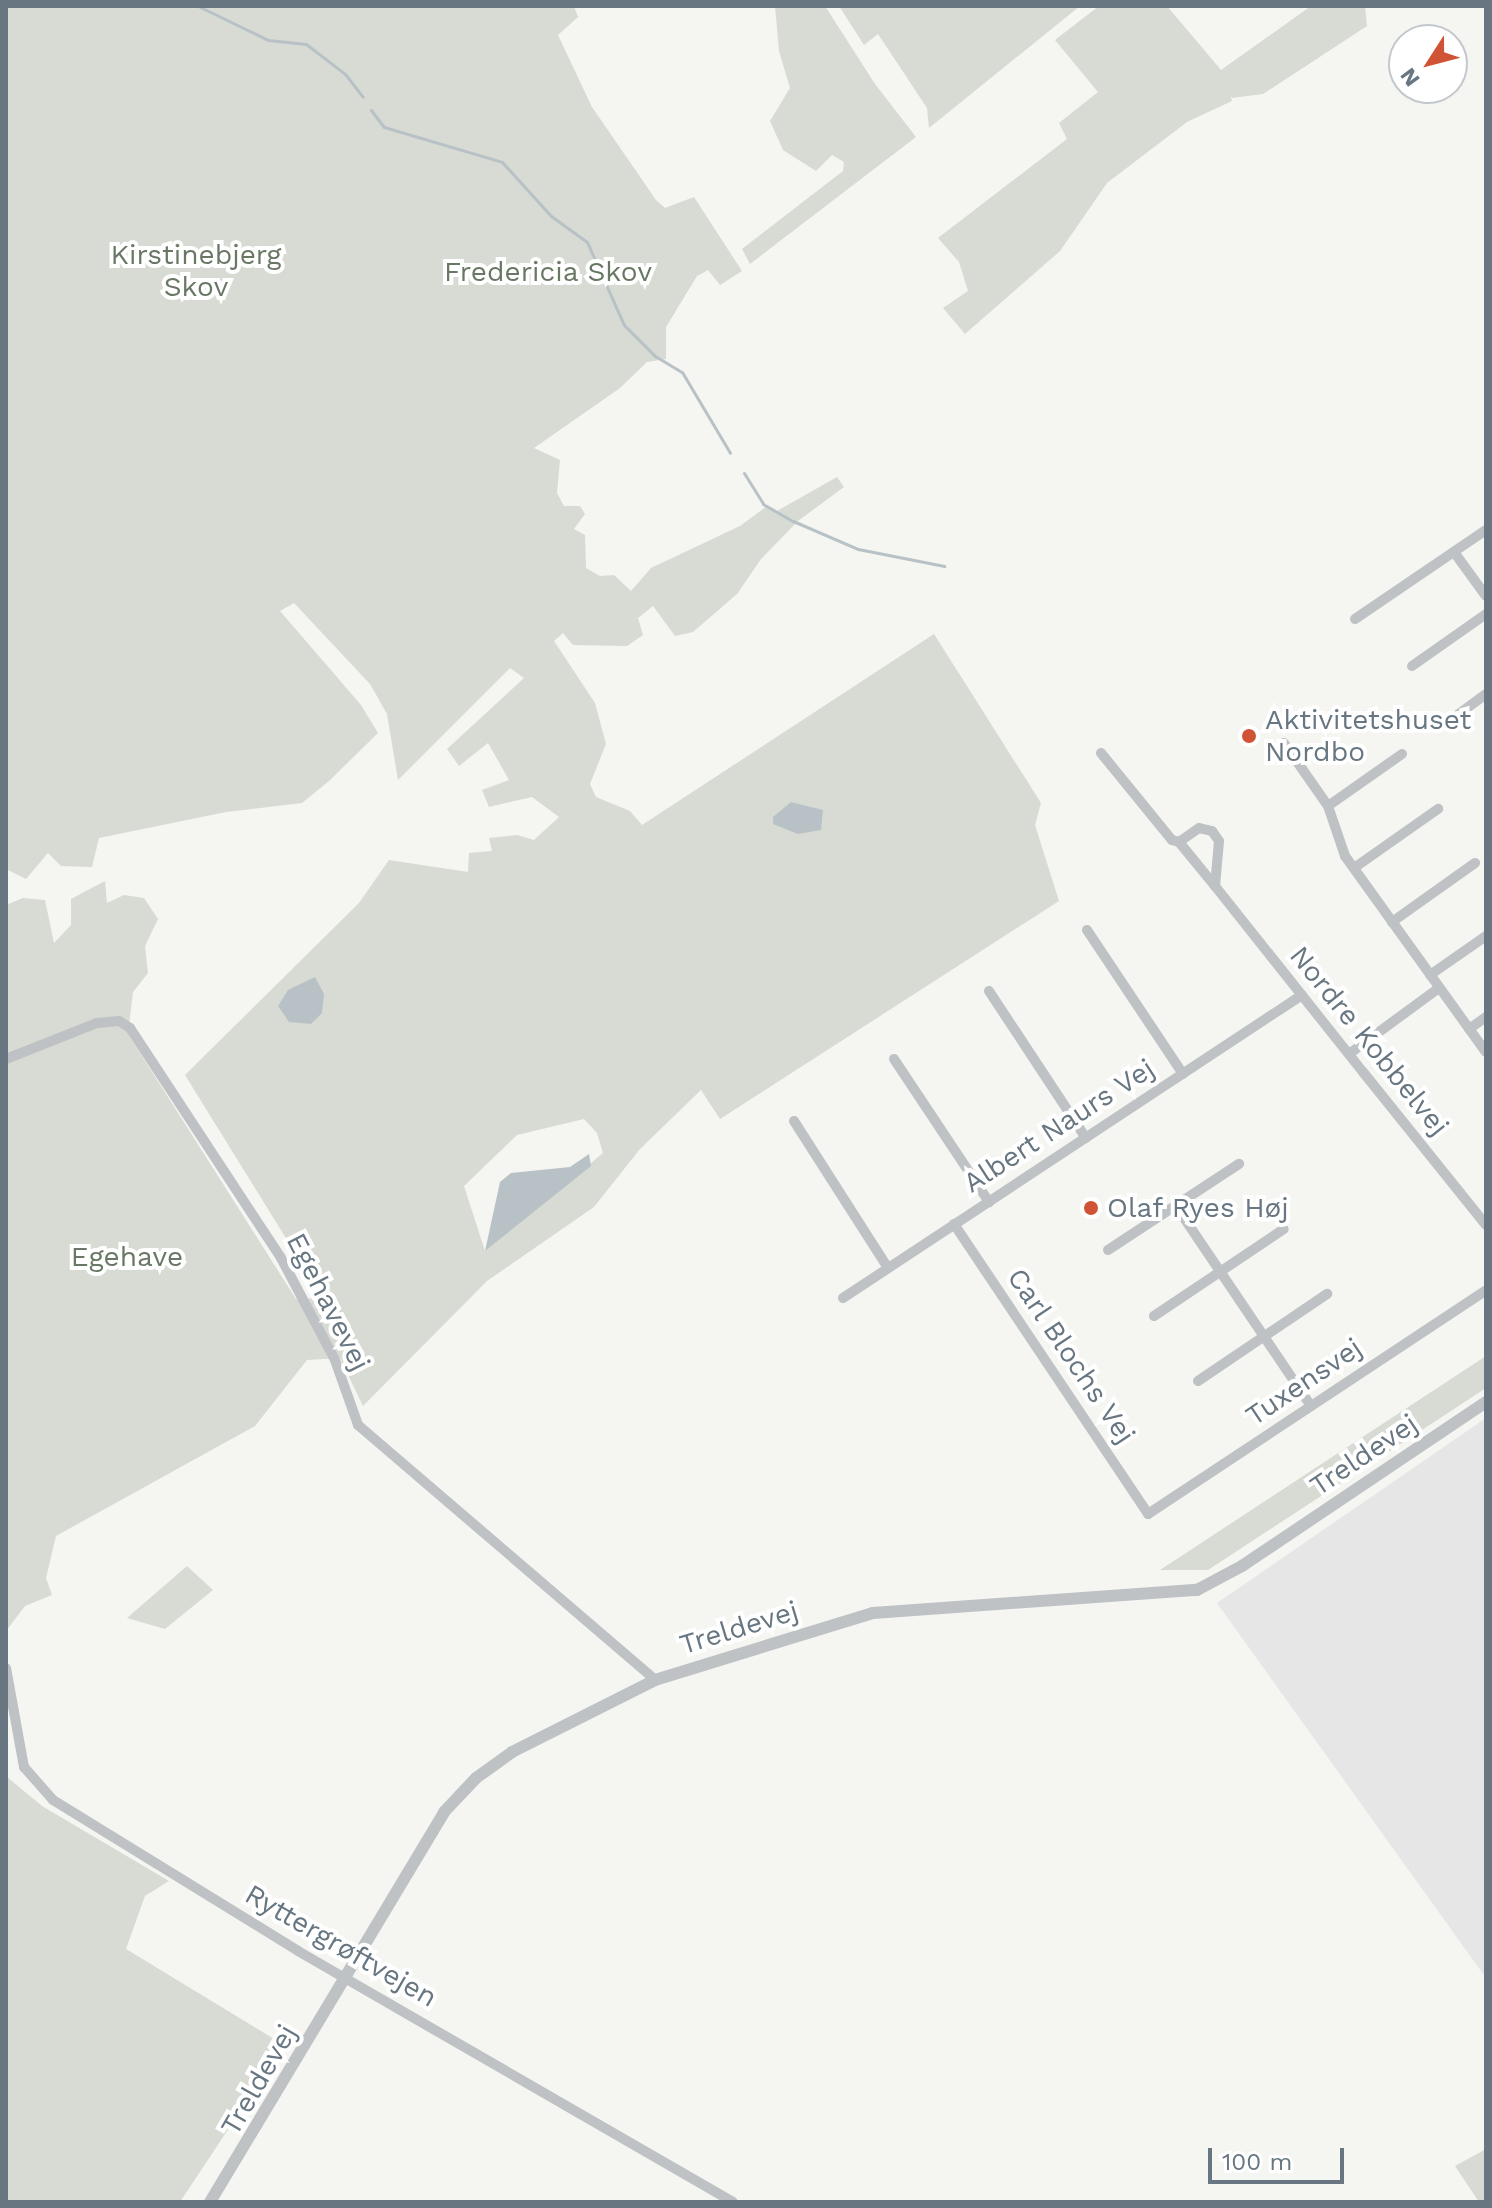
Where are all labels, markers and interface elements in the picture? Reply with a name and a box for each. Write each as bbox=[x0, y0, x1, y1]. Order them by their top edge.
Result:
north arrow bbox=[1388, 24, 1468, 104]
text: N bbox=[1395, 63, 1425, 91]
park label: Kirstinebjerg Skov bbox=[111, 238, 281, 304]
park label: Fredericia Skov bbox=[444, 255, 652, 289]
place label: Aktivitetshuset Nordbo bbox=[1265, 703, 1471, 769]
marker: Aktivitetshuset Nordbo bbox=[1240, 727, 1258, 745]
street label: Nordre Kobbelvej bbox=[1282, 940, 1456, 1142]
street label: Albert Naurs Vej bbox=[957, 1052, 1161, 1200]
place label: Olaf Ryes Høj bbox=[1107, 1191, 1290, 1225]
marker: Olaf Ryes Høj bbox=[1082, 1199, 1100, 1217]
street label: Egehavevej bbox=[279, 1227, 377, 1377]
park label: Egehave bbox=[71, 1240, 183, 1274]
street label: Carl Blochs Vej bbox=[999, 1261, 1143, 1451]
street label: Tuxensvej bbox=[1240, 1331, 1368, 1433]
street label: Treldevej bbox=[1304, 1407, 1424, 1503]
street label: Treldevej bbox=[676, 1594, 802, 1662]
street label: Ryttergrøftvejen bbox=[239, 1877, 443, 2015]
street label: Treldevej bbox=[214, 2019, 304, 2141]
scale bar bbox=[1212, 2132, 1348, 2182]
text: 100 m bbox=[1222, 2148, 1292, 2176]

